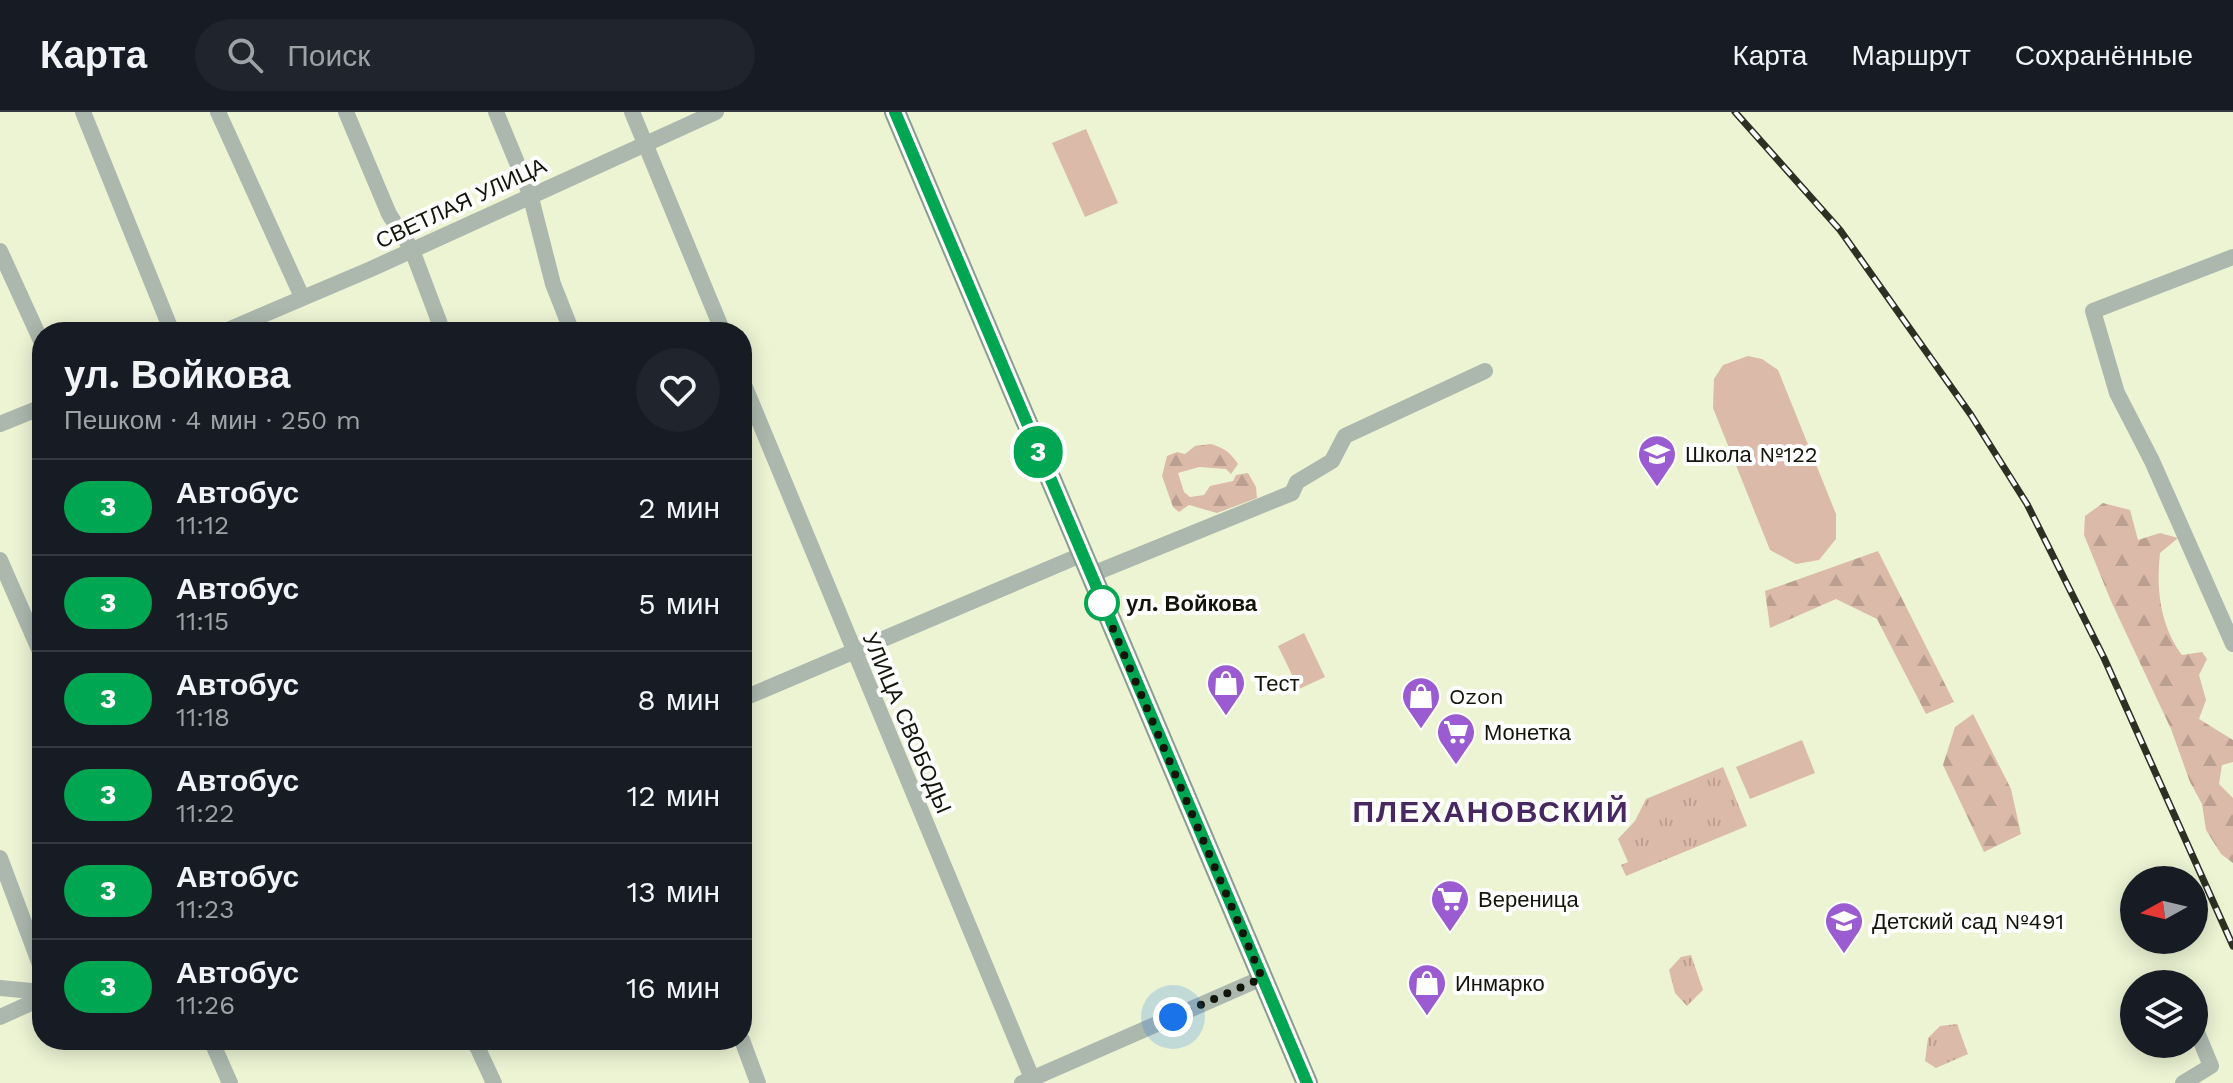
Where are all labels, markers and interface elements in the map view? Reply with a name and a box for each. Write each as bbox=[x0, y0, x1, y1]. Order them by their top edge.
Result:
search box bbox=[195, 19, 755, 91]
text: Карта bbox=[40, 33, 147, 77]
icon: search bbox=[223, 33, 267, 77]
text: Поиск bbox=[287, 38, 370, 73]
text: Карта bbox=[1732, 39, 1807, 72]
text: Маршрут bbox=[1851, 39, 1971, 72]
text: Сохранённые bbox=[2015, 39, 2193, 72]
street label: СВЕТЛАЯ УЛИЦА bbox=[372, 152, 550, 253]
button: heart bbox=[636, 348, 720, 432]
text: ул. Войкова bbox=[64, 353, 290, 397]
text: Пешком · 4 мин · 250 m bbox=[64, 405, 361, 435]
line badge: 3 bbox=[1012, 426, 1064, 478]
school or university icon: Школа №122 bbox=[1636, 433, 1678, 488]
text: 3 bbox=[1030, 435, 1046, 468]
place label: Школа №122 bbox=[1685, 442, 1818, 467]
text: Автобус bbox=[176, 475, 299, 510]
text: 3 bbox=[100, 490, 116, 523]
text: 2 мин bbox=[638, 490, 720, 525]
text: 11:12 bbox=[176, 510, 229, 540]
text: Автобус bbox=[176, 571, 299, 606]
text: 3 bbox=[100, 586, 116, 619]
text: 5 мин bbox=[638, 586, 720, 621]
marker: ул. Войкова bbox=[1085, 586, 1119, 620]
place label: ул. Войкова bbox=[1126, 591, 1258, 616]
text: 11:15 bbox=[176, 606, 229, 636]
street label: УЛИЦА СВОБОДЫ bbox=[858, 629, 956, 817]
shop icon: Тест bbox=[1205, 662, 1247, 717]
text: Автобус bbox=[176, 667, 299, 702]
place label: Тест bbox=[1254, 671, 1300, 696]
shop icon: Ozon bbox=[1400, 675, 1442, 730]
text: 3 bbox=[100, 682, 116, 715]
text: 8 мин bbox=[637, 682, 720, 717]
place label: Ozon bbox=[1449, 684, 1504, 709]
text: 11:18 bbox=[176, 702, 230, 732]
supermarket icon: Монетка bbox=[1435, 711, 1477, 766]
place label: Монетка bbox=[1484, 720, 1572, 745]
text: Автобус bbox=[176, 763, 299, 798]
text: 3 bbox=[100, 778, 116, 811]
text: 12 мин bbox=[627, 778, 720, 813]
district label: ПЛЕХАНОВСКИЙ bbox=[1353, 794, 1629, 829]
text: 11:22 bbox=[176, 798, 234, 828]
text: Автобус bbox=[176, 859, 299, 894]
north arrow bbox=[2120, 866, 2208, 954]
map controls bbox=[2120, 866, 2208, 1058]
text: 3 bbox=[100, 874, 116, 907]
text: 13 мин bbox=[627, 874, 720, 909]
supermarket icon: Вереница bbox=[1429, 878, 1471, 933]
place label: Вереница bbox=[1478, 887, 1579, 912]
text: 11:23 bbox=[176, 894, 234, 924]
school or university icon: Детский сад №491 bbox=[1823, 900, 1865, 955]
place label: Детский сад №491 bbox=[1872, 909, 2064, 934]
text: Автобус bbox=[176, 955, 299, 990]
shop icon: Инмарко bbox=[1406, 962, 1448, 1017]
text: 3 bbox=[100, 970, 116, 1003]
text: 16 мин bbox=[626, 970, 720, 1005]
button: layers bbox=[2120, 970, 2208, 1058]
place label: Инмарко bbox=[1455, 971, 1545, 996]
text: 11:26 bbox=[176, 990, 235, 1020]
your location bbox=[1153, 997, 1193, 1037]

